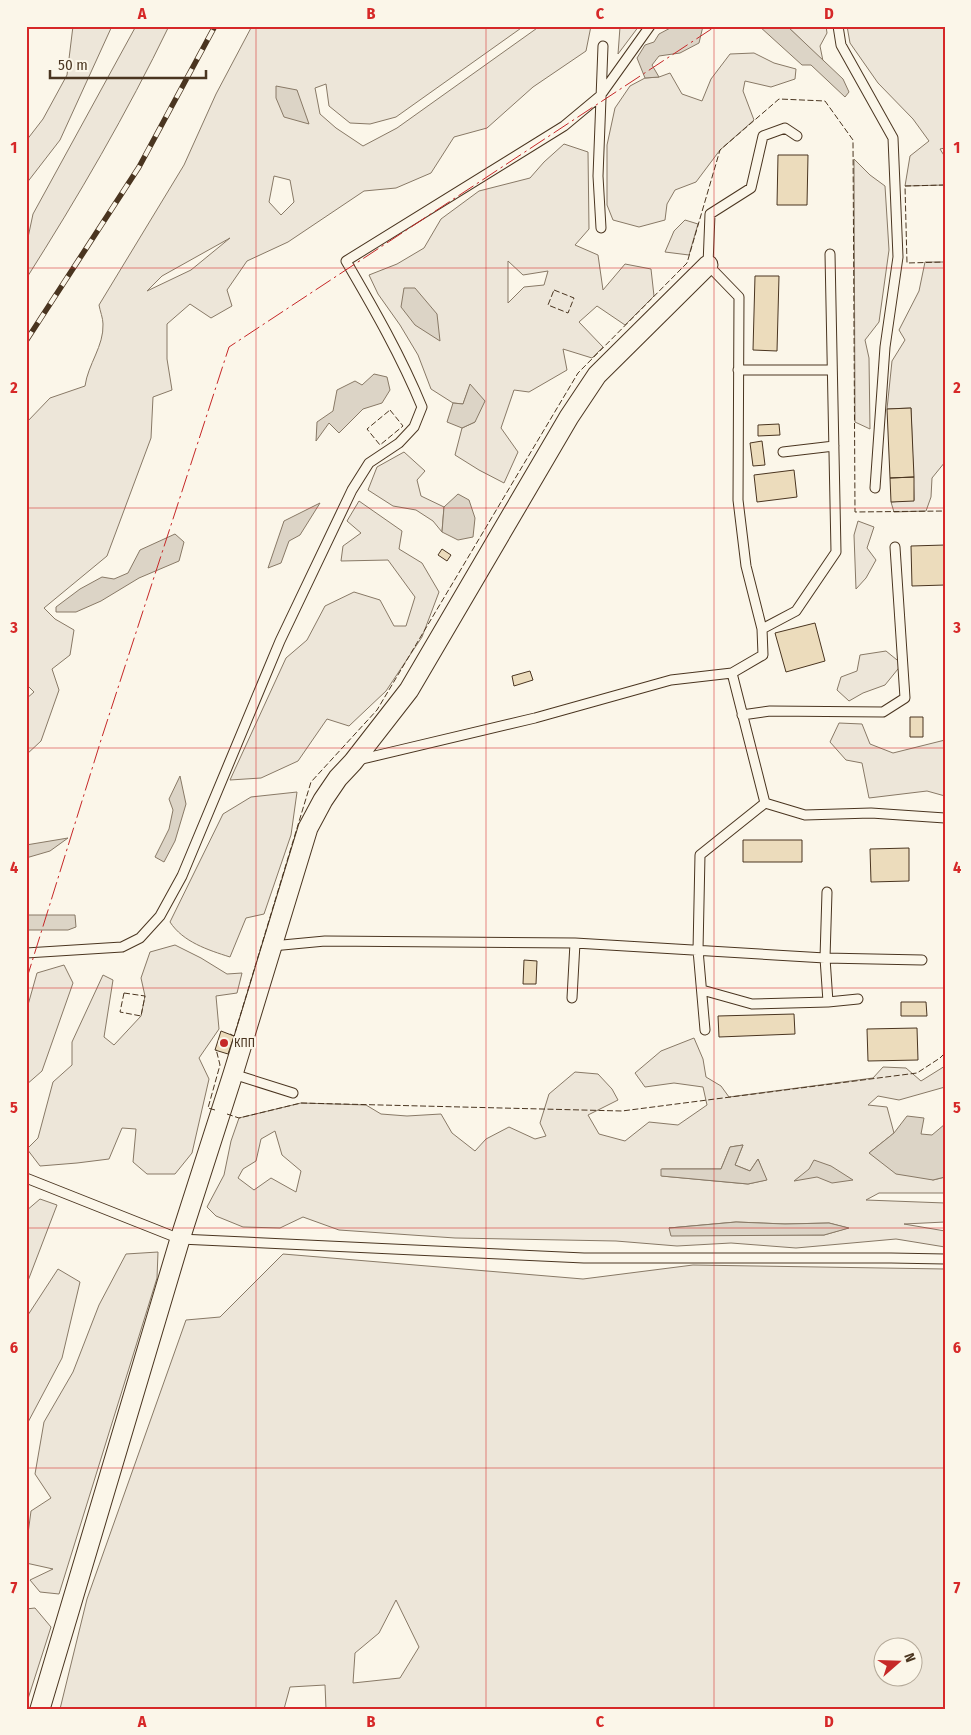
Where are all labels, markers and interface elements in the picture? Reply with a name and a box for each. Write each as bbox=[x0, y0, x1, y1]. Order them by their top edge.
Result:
text: A bbox=[137, 4, 147, 23]
text: B bbox=[367, 4, 376, 23]
text: C bbox=[596, 4, 605, 23]
text: D bbox=[824, 4, 834, 23]
scale bar bbox=[50, 48, 206, 80]
text: 50 m bbox=[58, 56, 88, 74]
text: 1 bbox=[11, 138, 17, 157]
text: 1 bbox=[954, 138, 960, 157]
text: 2 bbox=[9, 378, 18, 397]
text: 2 bbox=[952, 378, 961, 397]
text: 3 bbox=[9, 618, 18, 637]
text: 3 bbox=[952, 618, 961, 637]
text: 4 bbox=[10, 858, 18, 877]
text: 4 bbox=[953, 858, 961, 877]
place label: КПП bbox=[234, 1036, 255, 1050]
marker: КПП bbox=[218, 1037, 230, 1049]
text: 5 bbox=[10, 1098, 18, 1117]
text: 5 bbox=[953, 1098, 961, 1117]
text: 6 bbox=[10, 1338, 18, 1357]
text: 6 bbox=[953, 1338, 961, 1357]
text: 7 bbox=[11, 1578, 18, 1597]
text: 7 bbox=[954, 1578, 961, 1597]
north arrow bbox=[874, 1638, 924, 1688]
text: N bbox=[900, 1651, 919, 1665]
text: A bbox=[137, 1712, 147, 1731]
text: B bbox=[367, 1712, 376, 1731]
text: C bbox=[596, 1712, 605, 1731]
text: D bbox=[824, 1712, 834, 1731]

